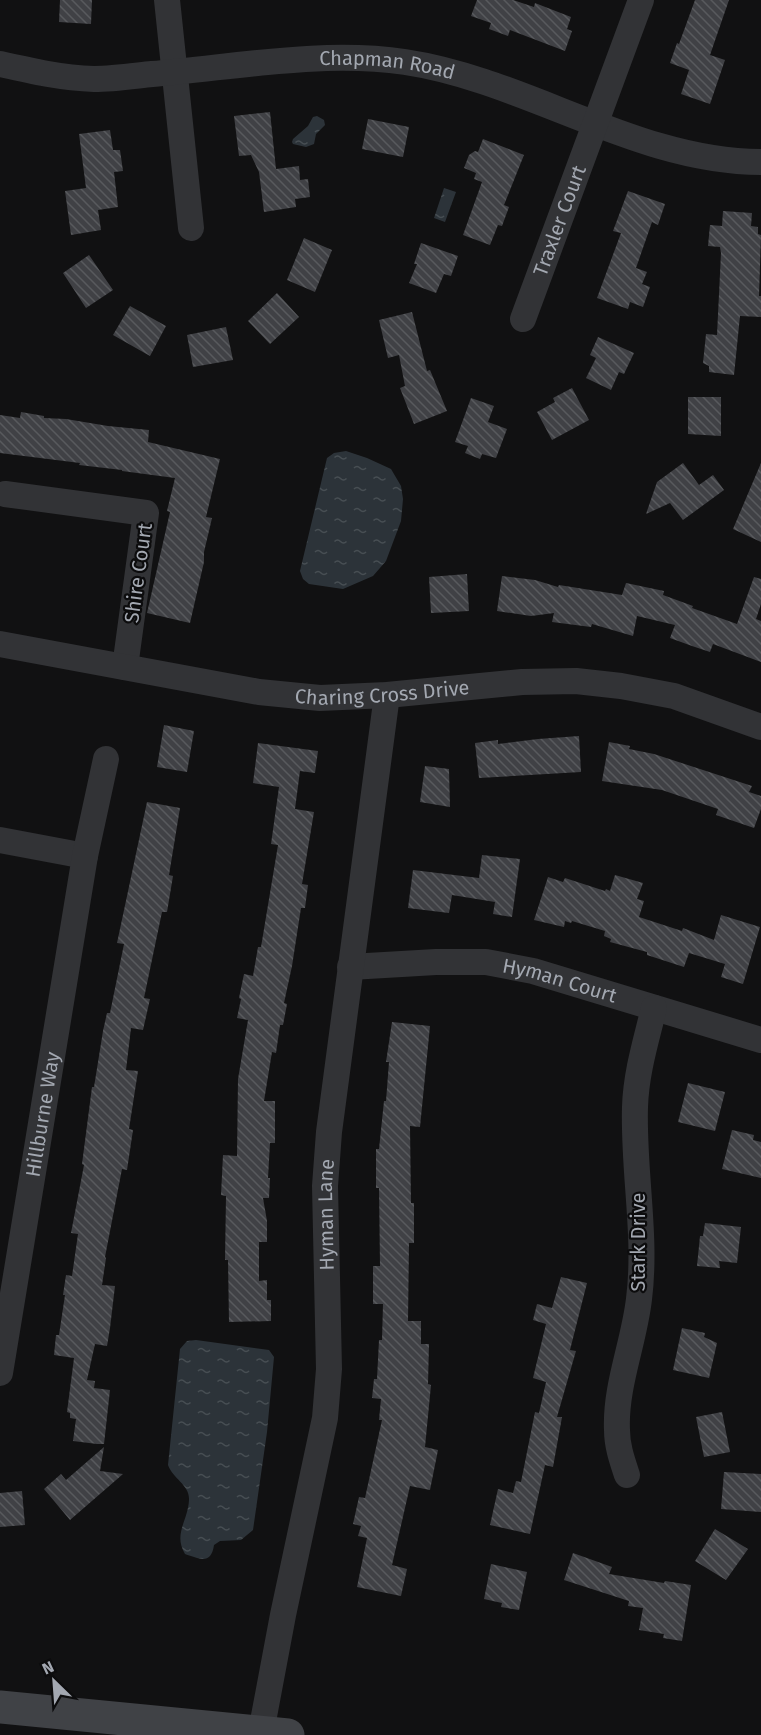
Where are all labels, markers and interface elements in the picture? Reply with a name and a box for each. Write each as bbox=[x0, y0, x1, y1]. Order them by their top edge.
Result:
street label: Chapman Road bbox=[319, 46, 458, 84]
street label: Traxler Court bbox=[528, 161, 591, 279]
street label: Shire Court bbox=[119, 521, 157, 625]
street label: Charing Cross Drive bbox=[294, 675, 470, 710]
street label: Hyman Court bbox=[500, 953, 620, 1008]
street label: Hillburne Way bbox=[20, 1050, 65, 1179]
street label: Hyman Lane bbox=[313, 1158, 339, 1271]
street label: Stark Drive bbox=[626, 1192, 650, 1292]
north arrow bbox=[24, 1651, 84, 1711]
text: N bbox=[39, 1657, 57, 1679]

